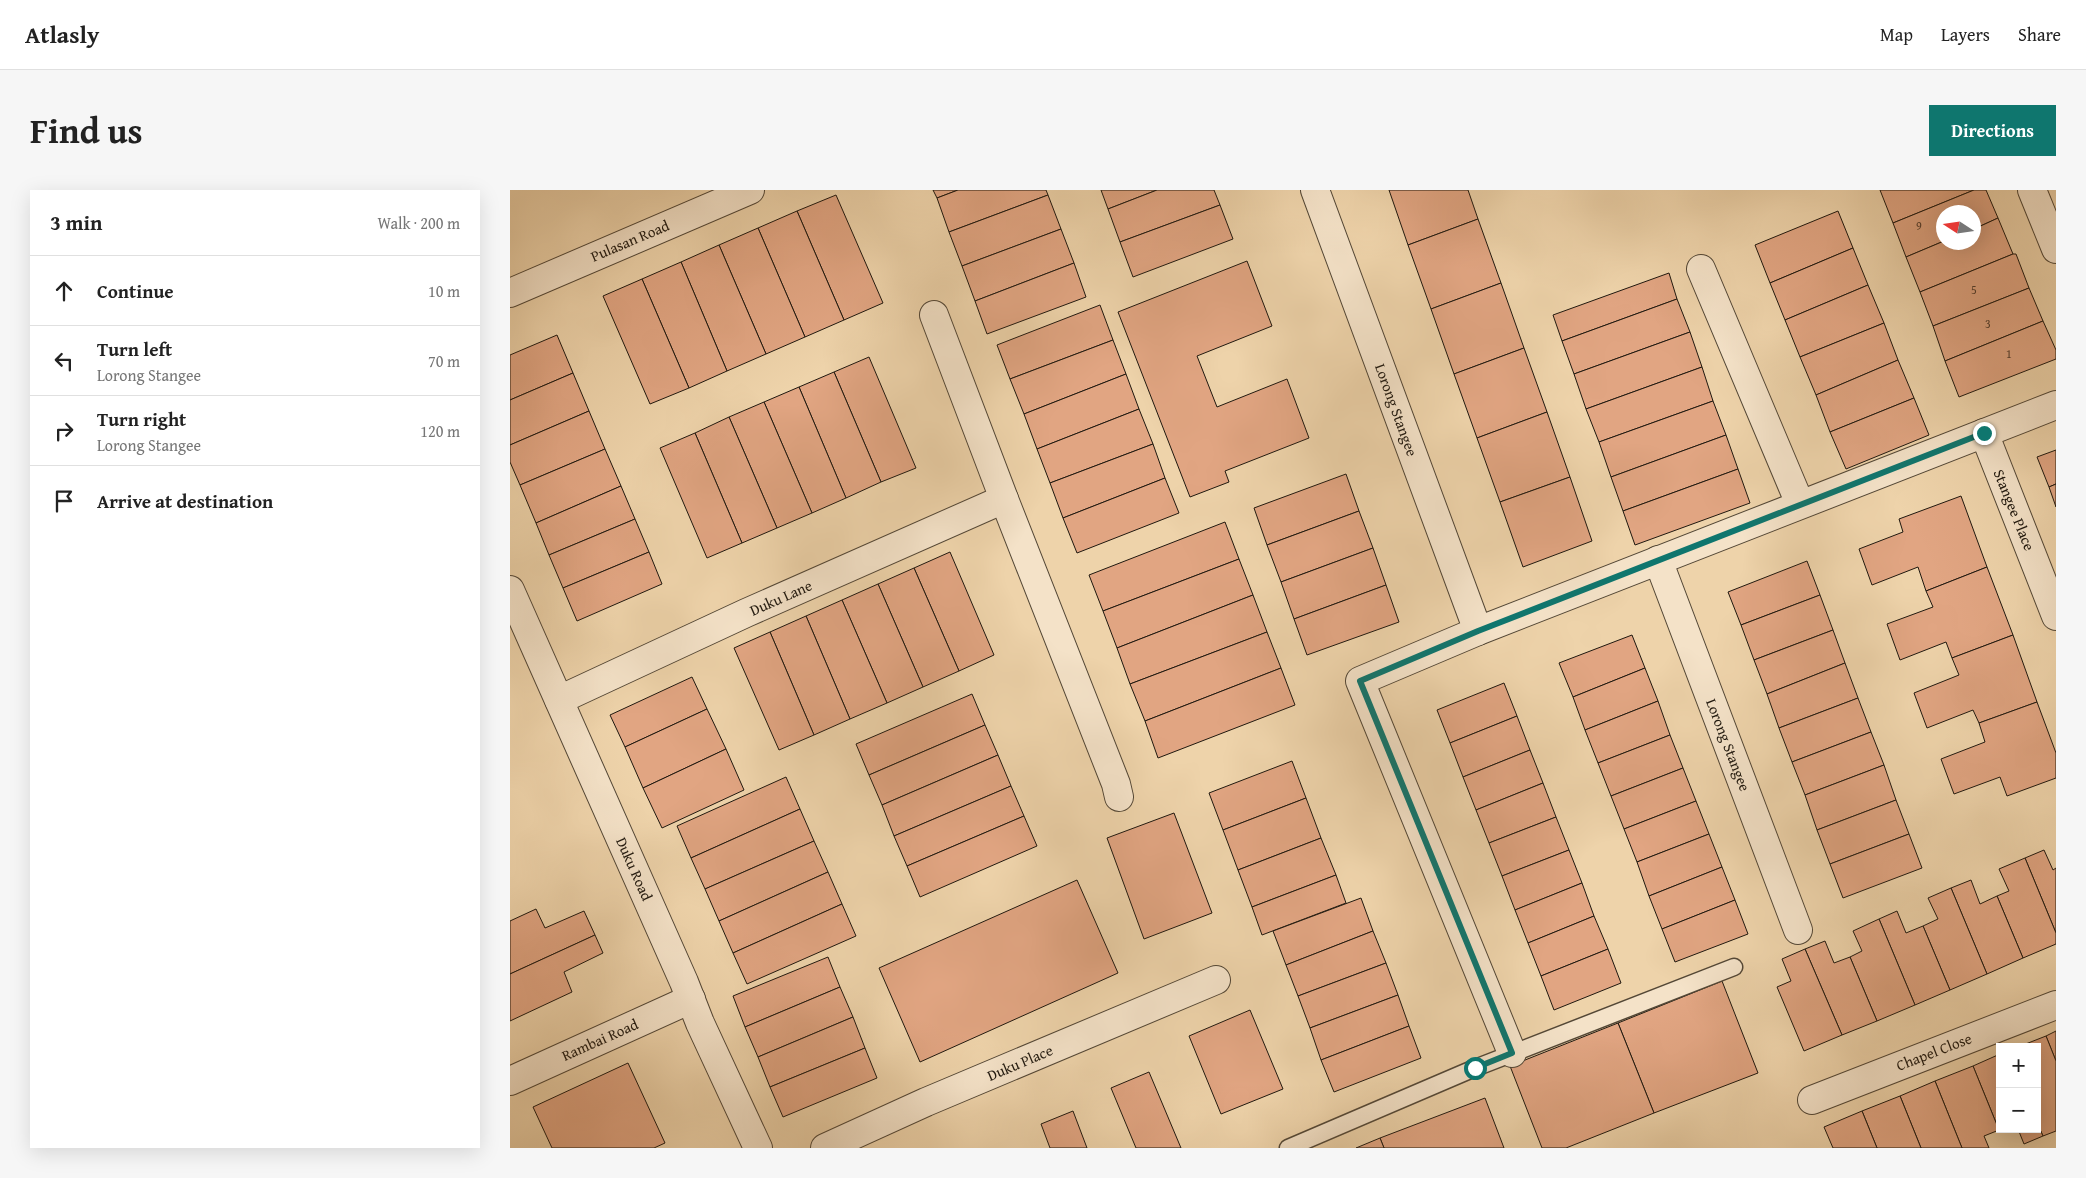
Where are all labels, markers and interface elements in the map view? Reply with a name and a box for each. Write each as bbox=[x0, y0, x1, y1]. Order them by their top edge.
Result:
text: Atlasly bbox=[25, 17, 99, 52]
text: Map bbox=[1880, 21, 1913, 48]
text: Layers bbox=[1941, 21, 1990, 48]
text: Share bbox=[2018, 21, 2061, 48]
text: Find us bbox=[30, 105, 143, 156]
button: Directions bbox=[1929, 105, 2056, 156]
north arrow bbox=[1936, 205, 1981, 250]
text: 3 min bbox=[50, 207, 102, 238]
text: Walk · 200 m bbox=[377, 211, 460, 235]
street label: Pulasan Road bbox=[587, 215, 672, 267]
house number: 9 bbox=[1916, 217, 1922, 234]
icon: ahead bbox=[50, 277, 78, 305]
text: Continue bbox=[97, 277, 174, 305]
text: 10 m bbox=[428, 279, 460, 303]
house number: 5 bbox=[1971, 281, 1977, 298]
house number: 3 bbox=[1985, 315, 1991, 332]
text: Turn left bbox=[97, 335, 172, 363]
house number: 1 bbox=[2006, 345, 2012, 362]
icon: left bbox=[50, 347, 78, 375]
text: 70 m bbox=[428, 349, 460, 373]
street label: Lorong Stangee bbox=[1370, 360, 1423, 459]
text: Lorong Stangee bbox=[97, 363, 201, 387]
text: Turn right bbox=[97, 405, 186, 433]
icon: right bbox=[50, 417, 78, 445]
text: 120 m bbox=[420, 419, 460, 443]
route end bbox=[1973, 422, 1996, 445]
text: Lorong Stangee bbox=[97, 433, 201, 457]
street label: Stangee Place bbox=[1989, 466, 2040, 554]
icon: arrive bbox=[50, 487, 78, 515]
text: Arrive at destination bbox=[97, 487, 273, 515]
street label: Duku Lane bbox=[746, 575, 815, 621]
street label: Lorong Stangee bbox=[1701, 696, 1756, 794]
street label: Duku Road bbox=[611, 834, 658, 904]
street label: Rambai Road bbox=[558, 1013, 641, 1066]
street label: Chapel Close bbox=[1893, 1028, 1975, 1076]
street label: Duku Place bbox=[984, 1039, 1056, 1086]
map controls bbox=[1996, 1043, 2041, 1133]
button: + bbox=[1996, 1043, 2041, 1088]
route start bbox=[1464, 1057, 1487, 1080]
button: − bbox=[1996, 1088, 2041, 1133]

